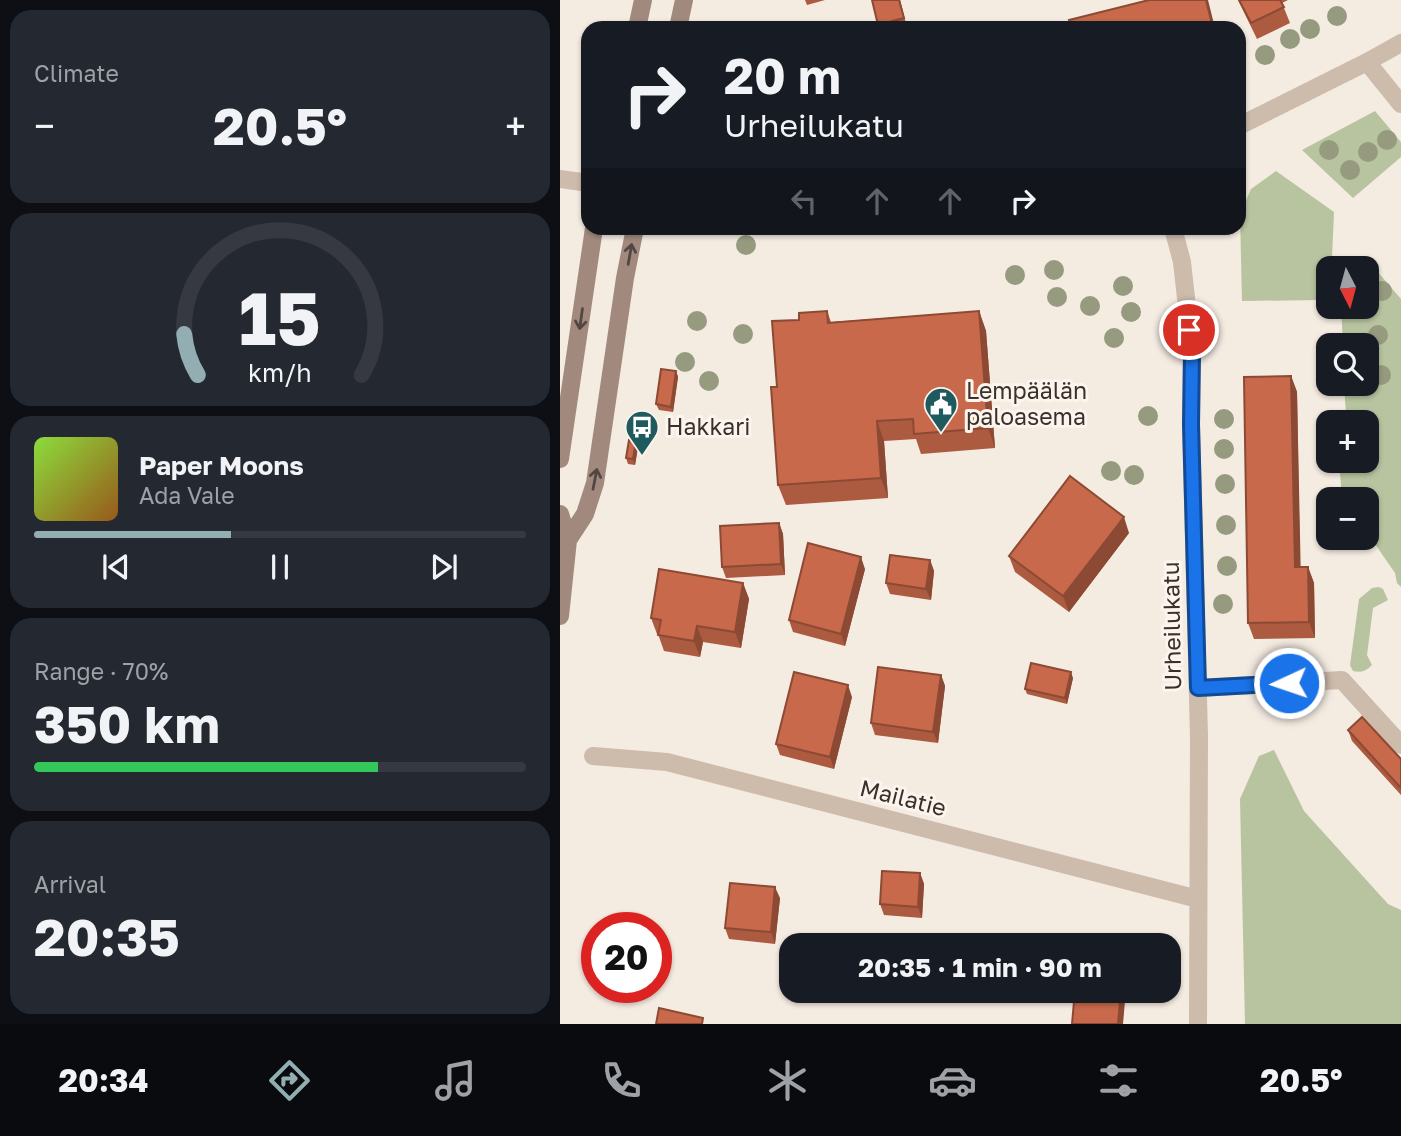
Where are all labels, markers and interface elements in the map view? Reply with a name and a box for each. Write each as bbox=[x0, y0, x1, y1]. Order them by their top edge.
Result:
text: 20 m bbox=[724, 46, 841, 105]
icon: right bbox=[609, 49, 700, 140]
text: Climate bbox=[34, 59, 119, 87]
text: 20.5° bbox=[213, 94, 347, 156]
text: − bbox=[34, 103, 55, 148]
text: + bbox=[505, 103, 526, 148]
text: Urheilukatu bbox=[724, 106, 904, 144]
icon: left bbox=[785, 182, 823, 220]
icon: ahead bbox=[858, 182, 896, 220]
icon: ahead bbox=[931, 182, 969, 220]
icon: right bbox=[1004, 182, 1042, 220]
one-way arrow bbox=[624, 243, 637, 266]
north arrow bbox=[1316, 256, 1379, 318]
map controls bbox=[1316, 256, 1379, 550]
text: 15 bbox=[239, 275, 321, 362]
pin bbox=[1159, 300, 1219, 360]
one-way arrow bbox=[574, 307, 587, 330]
icon: arrive bbox=[1170, 311, 1208, 349]
button: search bbox=[1316, 333, 1379, 396]
text: km/h bbox=[248, 357, 312, 388]
place label: Lempäälän paloasema bbox=[966, 376, 1087, 430]
public building icon: Lempäälän paloasema bbox=[922, 385, 960, 434]
bus stop icon: Hakkari bbox=[623, 408, 661, 457]
button: + bbox=[1316, 410, 1379, 473]
place label: Hakkari bbox=[666, 412, 750, 440]
text: Paper Moons bbox=[139, 450, 304, 481]
one-way arrow bbox=[589, 468, 602, 491]
text: Ada Vale bbox=[139, 481, 235, 509]
button: − bbox=[1316, 487, 1379, 550]
icon: previous bbox=[97, 548, 135, 586]
icon: pause bbox=[261, 548, 299, 586]
icon: next bbox=[425, 548, 463, 586]
street label: Urheilukatu bbox=[1156, 561, 1186, 691]
position arrow bbox=[1252, 646, 1326, 720]
text: Range · 70% bbox=[34, 657, 168, 685]
text: 350 km bbox=[34, 692, 220, 754]
street label: Mailatie bbox=[857, 773, 949, 821]
text: Arrival bbox=[34, 870, 106, 898]
text: 20:35 bbox=[34, 905, 180, 967]
speed limit sign: 20 bbox=[581, 912, 672, 1003]
text: 20:35 · 1 min · 90 m bbox=[858, 952, 1102, 983]
icon: directions bbox=[265, 1056, 314, 1105]
icon: music bbox=[431, 1056, 480, 1105]
icon: phone bbox=[597, 1056, 646, 1105]
icon: climate bbox=[763, 1056, 812, 1105]
icon: car bbox=[928, 1056, 977, 1105]
icon: filters bbox=[1094, 1056, 1143, 1105]
text: 20:34 bbox=[58, 1061, 148, 1099]
text: 20.5° bbox=[1260, 1061, 1343, 1099]

